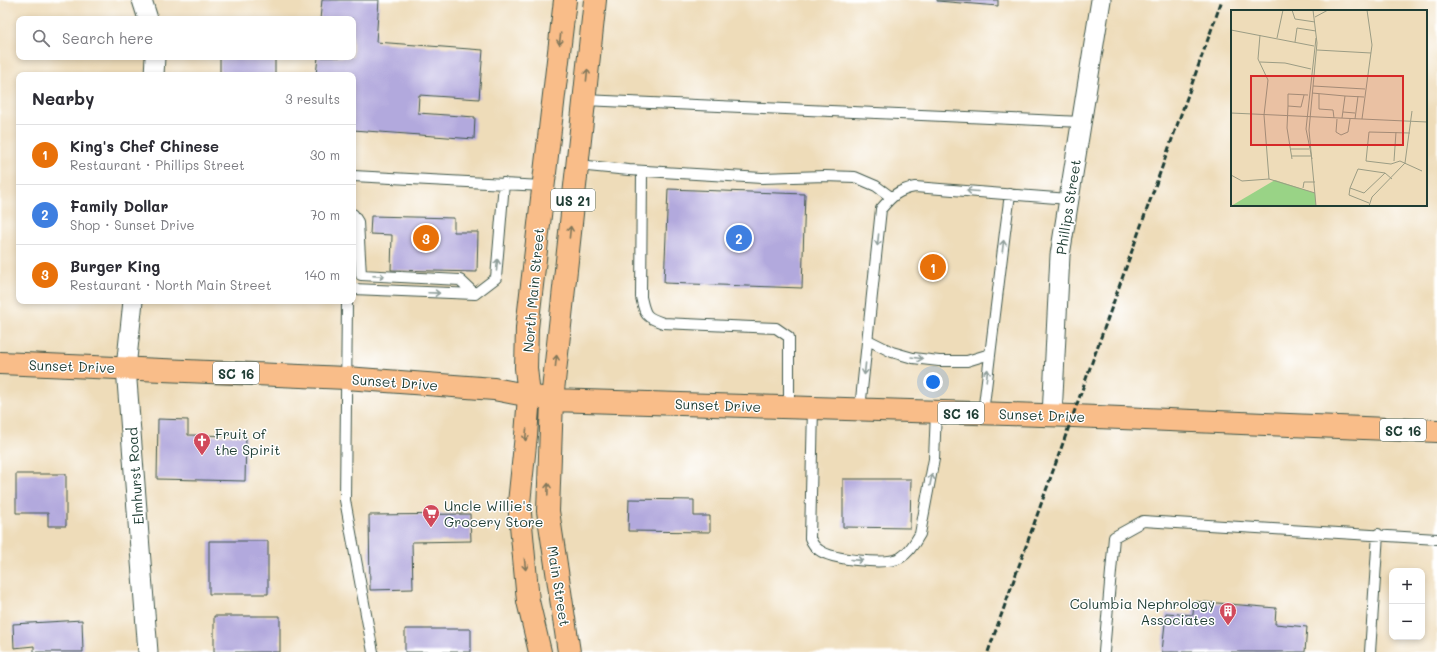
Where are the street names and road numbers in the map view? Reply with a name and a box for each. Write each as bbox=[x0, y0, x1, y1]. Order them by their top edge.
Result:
street label: Phillips Street bbox=[1051, 158, 1085, 256]
road number: US 21 bbox=[551, 189, 595, 211]
street label: North Main Street bbox=[518, 227, 548, 353]
street label: Sunset Drive bbox=[28, 355, 116, 377]
road number: SC 16 bbox=[213, 362, 259, 384]
street label: Sunset Drive bbox=[351, 370, 439, 394]
street label: Sunset Drive bbox=[674, 394, 762, 416]
road number: SC 16 bbox=[938, 402, 984, 424]
street label: Sunset Drive bbox=[998, 404, 1086, 426]
road number: SC 16 bbox=[1380, 419, 1426, 441]
street label: Elmhurst Road bbox=[122, 427, 148, 525]
street label: Main Street bbox=[543, 545, 575, 627]

